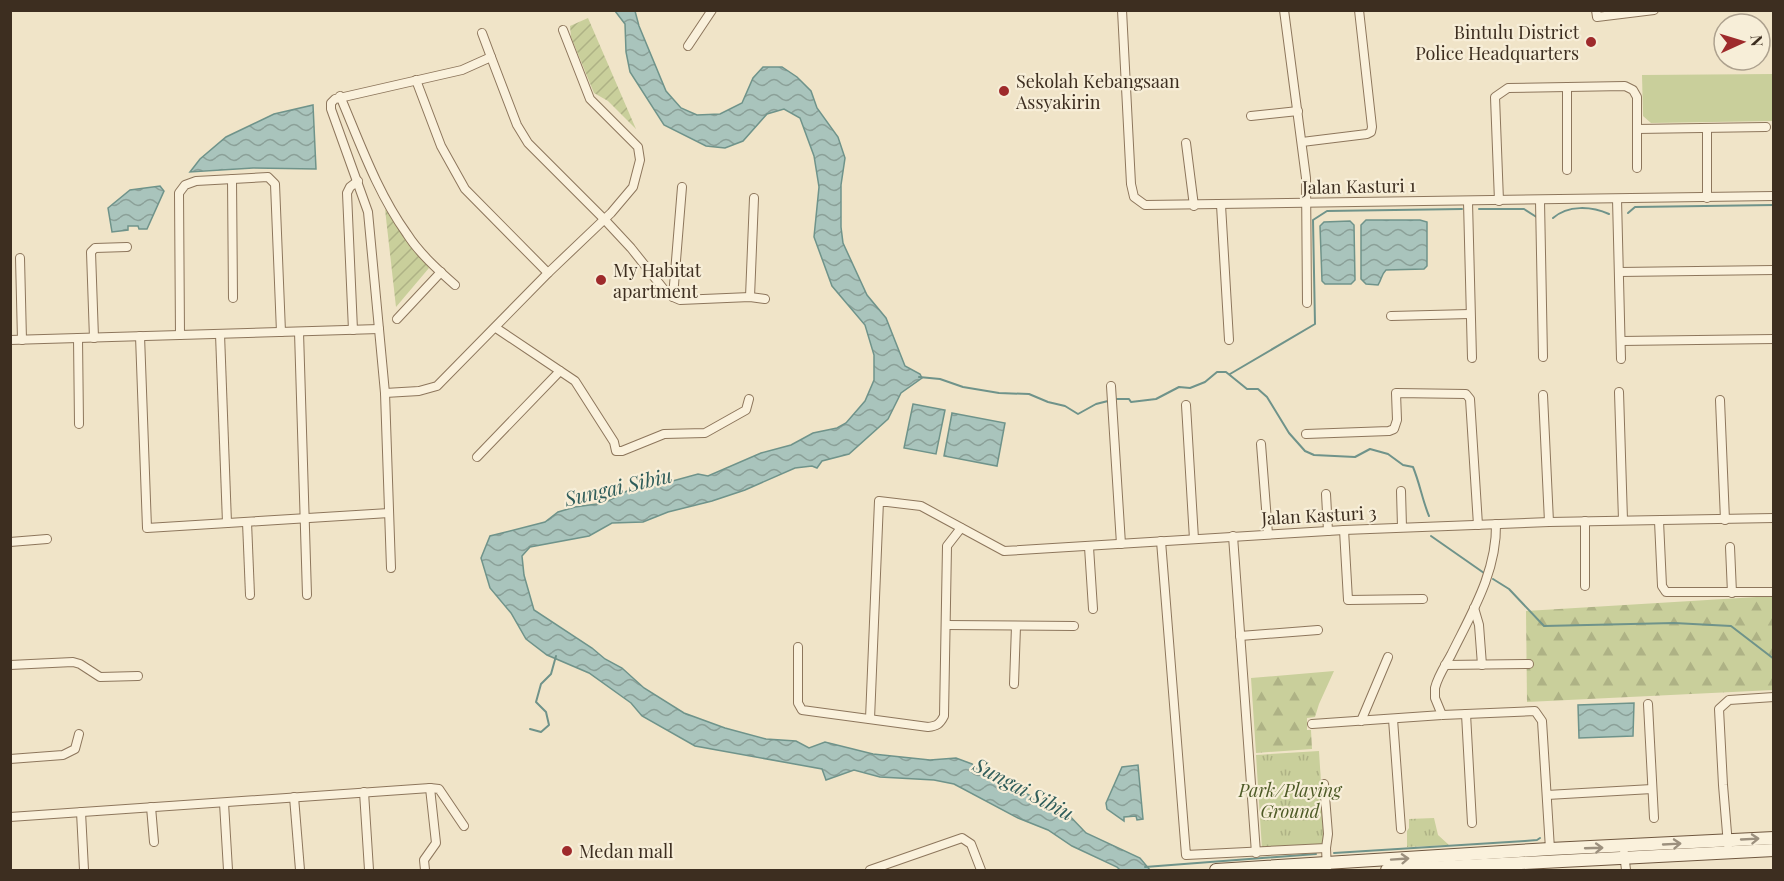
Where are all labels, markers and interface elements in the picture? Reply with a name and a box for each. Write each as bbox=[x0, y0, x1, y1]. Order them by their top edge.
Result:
north arrow bbox=[1712, 12, 1772, 72]
place label: Bintulu District Police Headquarters bbox=[1415, 20, 1580, 65]
text: N bbox=[1747, 34, 1768, 48]
marker: Bintulu District Police Headquarters bbox=[1584, 35, 1598, 49]
place label: Sekolah Kebangsaan Assyakirin bbox=[1015, 69, 1180, 114]
marker: Sekolah Kebangsaan Assyakirin bbox=[997, 84, 1011, 98]
street label: Jalan Kasturi 1 bbox=[1301, 173, 1416, 199]
place label: My Habitat apartment bbox=[613, 258, 702, 303]
marker: My Habitat apartment bbox=[594, 273, 608, 287]
water label: Sungai Sibiu bbox=[561, 461, 674, 512]
street label: Jalan Kasturi 3 bbox=[1260, 500, 1377, 530]
water label: Sungai Sibiu bbox=[968, 750, 1079, 826]
park label: Park/Playing Ground bbox=[1238, 778, 1343, 823]
one-way arrow bbox=[1740, 834, 1760, 845]
one-way arrow bbox=[1661, 838, 1681, 849]
place label: Medan mall bbox=[579, 839, 673, 863]
one-way arrow bbox=[1584, 842, 1604, 853]
marker: Medan mall bbox=[560, 844, 574, 858]
one-way arrow bbox=[1389, 853, 1409, 864]

